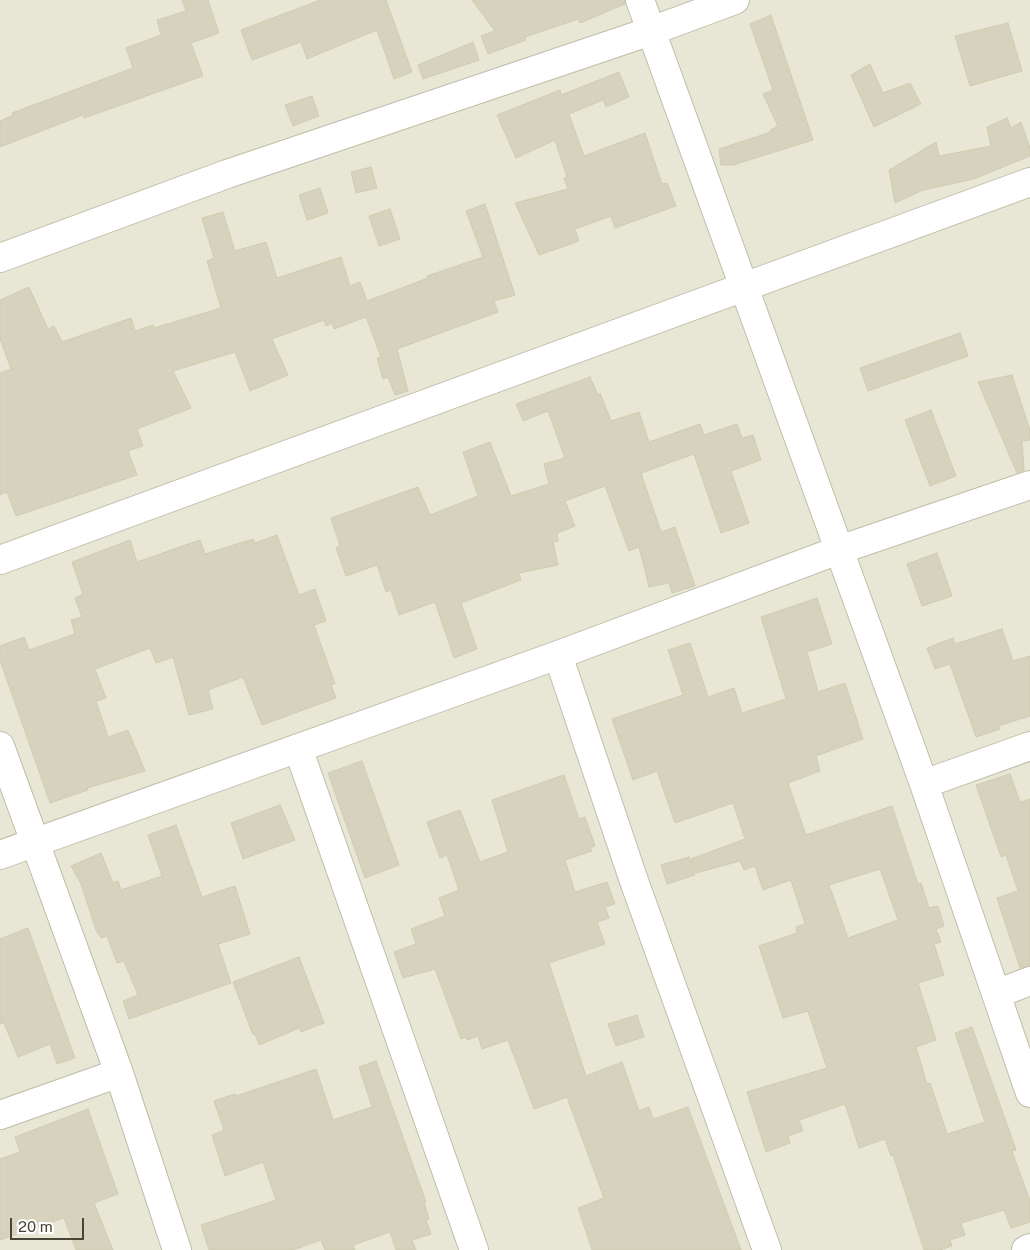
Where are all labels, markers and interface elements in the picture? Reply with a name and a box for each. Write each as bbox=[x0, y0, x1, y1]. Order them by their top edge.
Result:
scale bar bbox=[12, 1208, 86, 1240]
text: 20 m bbox=[18, 1218, 53, 1235]

